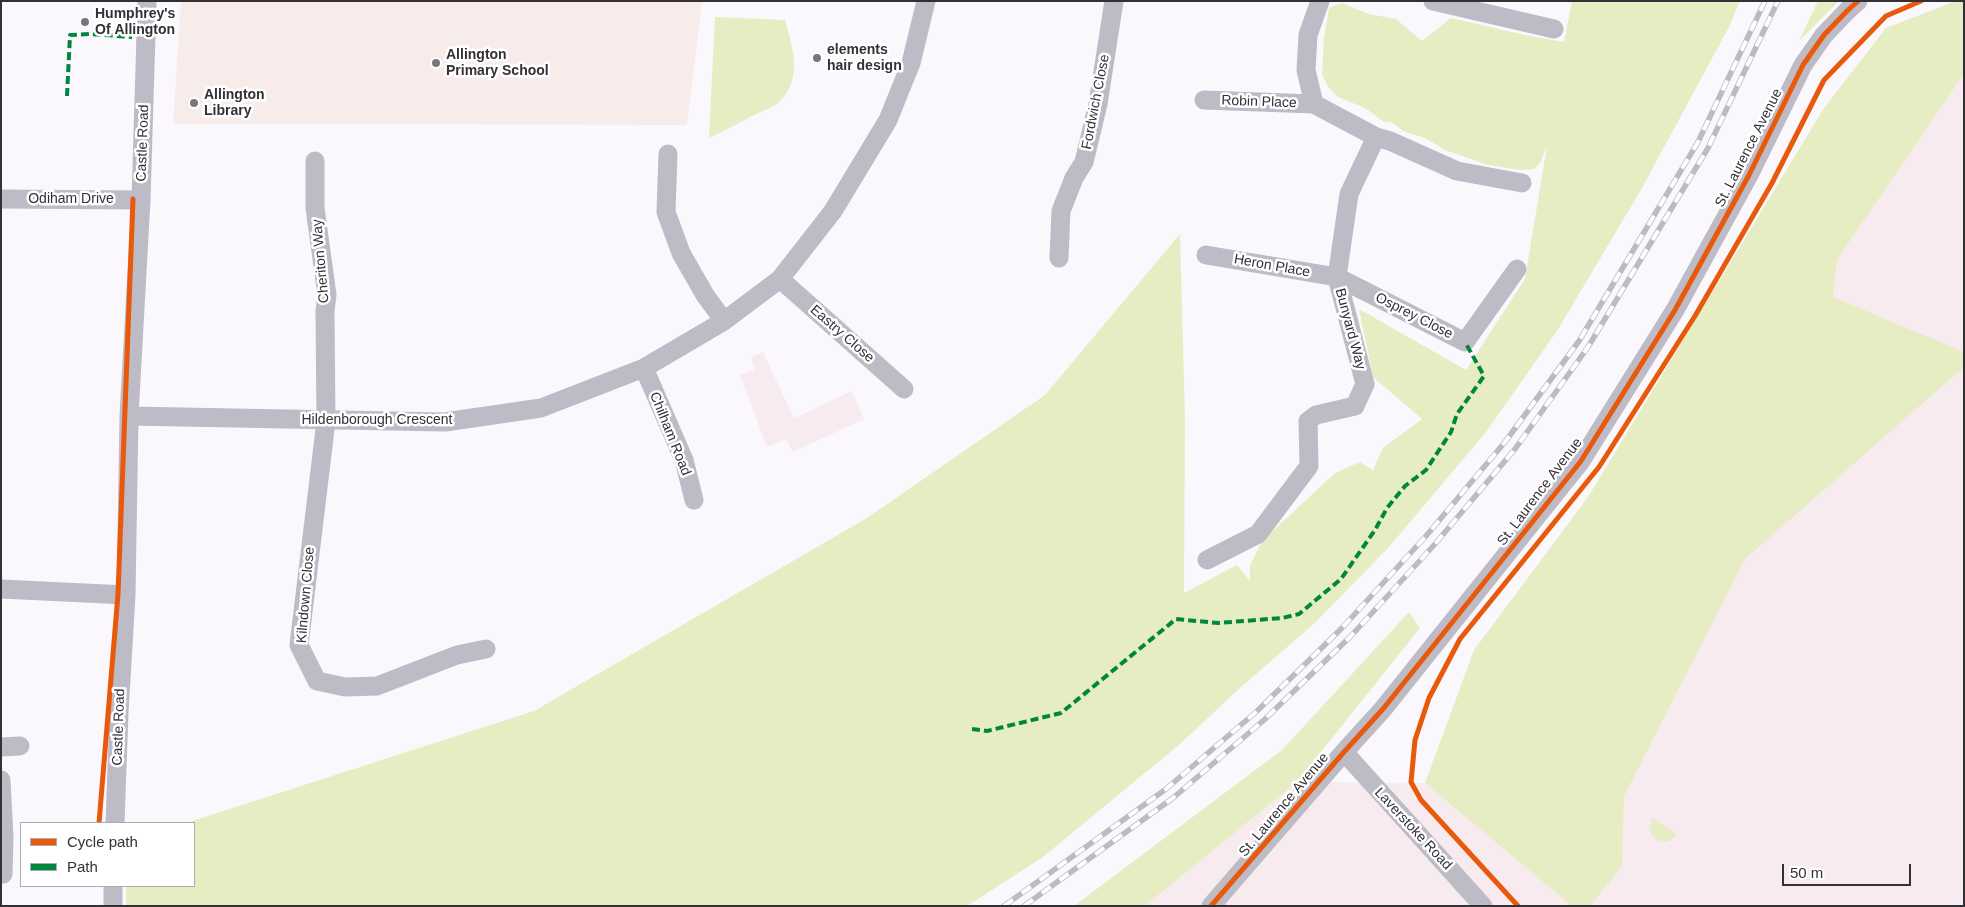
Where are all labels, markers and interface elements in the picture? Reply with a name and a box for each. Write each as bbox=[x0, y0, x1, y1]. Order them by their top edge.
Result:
place label: Humphrey's Of Allington bbox=[95, 6, 175, 38]
marker: Humphrey's Of Allington bbox=[79, 16, 91, 28]
place label: elements hair design bbox=[827, 42, 902, 74]
place label: Allington Primary School bbox=[446, 47, 549, 80]
marker: elements hair design bbox=[811, 52, 823, 64]
street label: Fordwich Close bbox=[1079, 53, 1113, 151]
marker: Allington Primary School bbox=[430, 57, 442, 69]
street label: St. Laurence Avenue bbox=[1712, 86, 1786, 210]
place label: Allington Library bbox=[204, 87, 265, 120]
street label: Robin Place bbox=[1221, 92, 1297, 112]
marker: Allington Library bbox=[188, 97, 200, 109]
street label: Castle Road bbox=[133, 104, 153, 182]
street label: Odiham Drive bbox=[28, 191, 114, 207]
street label: Cheriton Way bbox=[309, 218, 333, 304]
street label: Heron Place bbox=[1233, 251, 1311, 281]
street label: Bunyard Way bbox=[1331, 286, 1369, 372]
street label: Osprey Close bbox=[1372, 289, 1456, 343]
street label: Eastry Close bbox=[807, 302, 877, 366]
street label: Chilham Road bbox=[646, 390, 694, 478]
street label: Hildenborough Crescent bbox=[302, 412, 452, 428]
street label: St. Laurence Avenue bbox=[1494, 435, 1586, 549]
street label: Kilndown Close bbox=[293, 546, 319, 644]
street label: Castle Road bbox=[109, 688, 129, 766]
street label: St. Laurence Avenue bbox=[1236, 750, 1332, 860]
street label: Laverstoke Road bbox=[1371, 785, 1455, 873]
legend bbox=[20, 822, 195, 887]
text: Cycle path bbox=[67, 833, 138, 850]
scale bar bbox=[1785, 854, 1914, 886]
text: Path bbox=[67, 858, 98, 875]
text: 50 m bbox=[1790, 864, 1823, 881]

